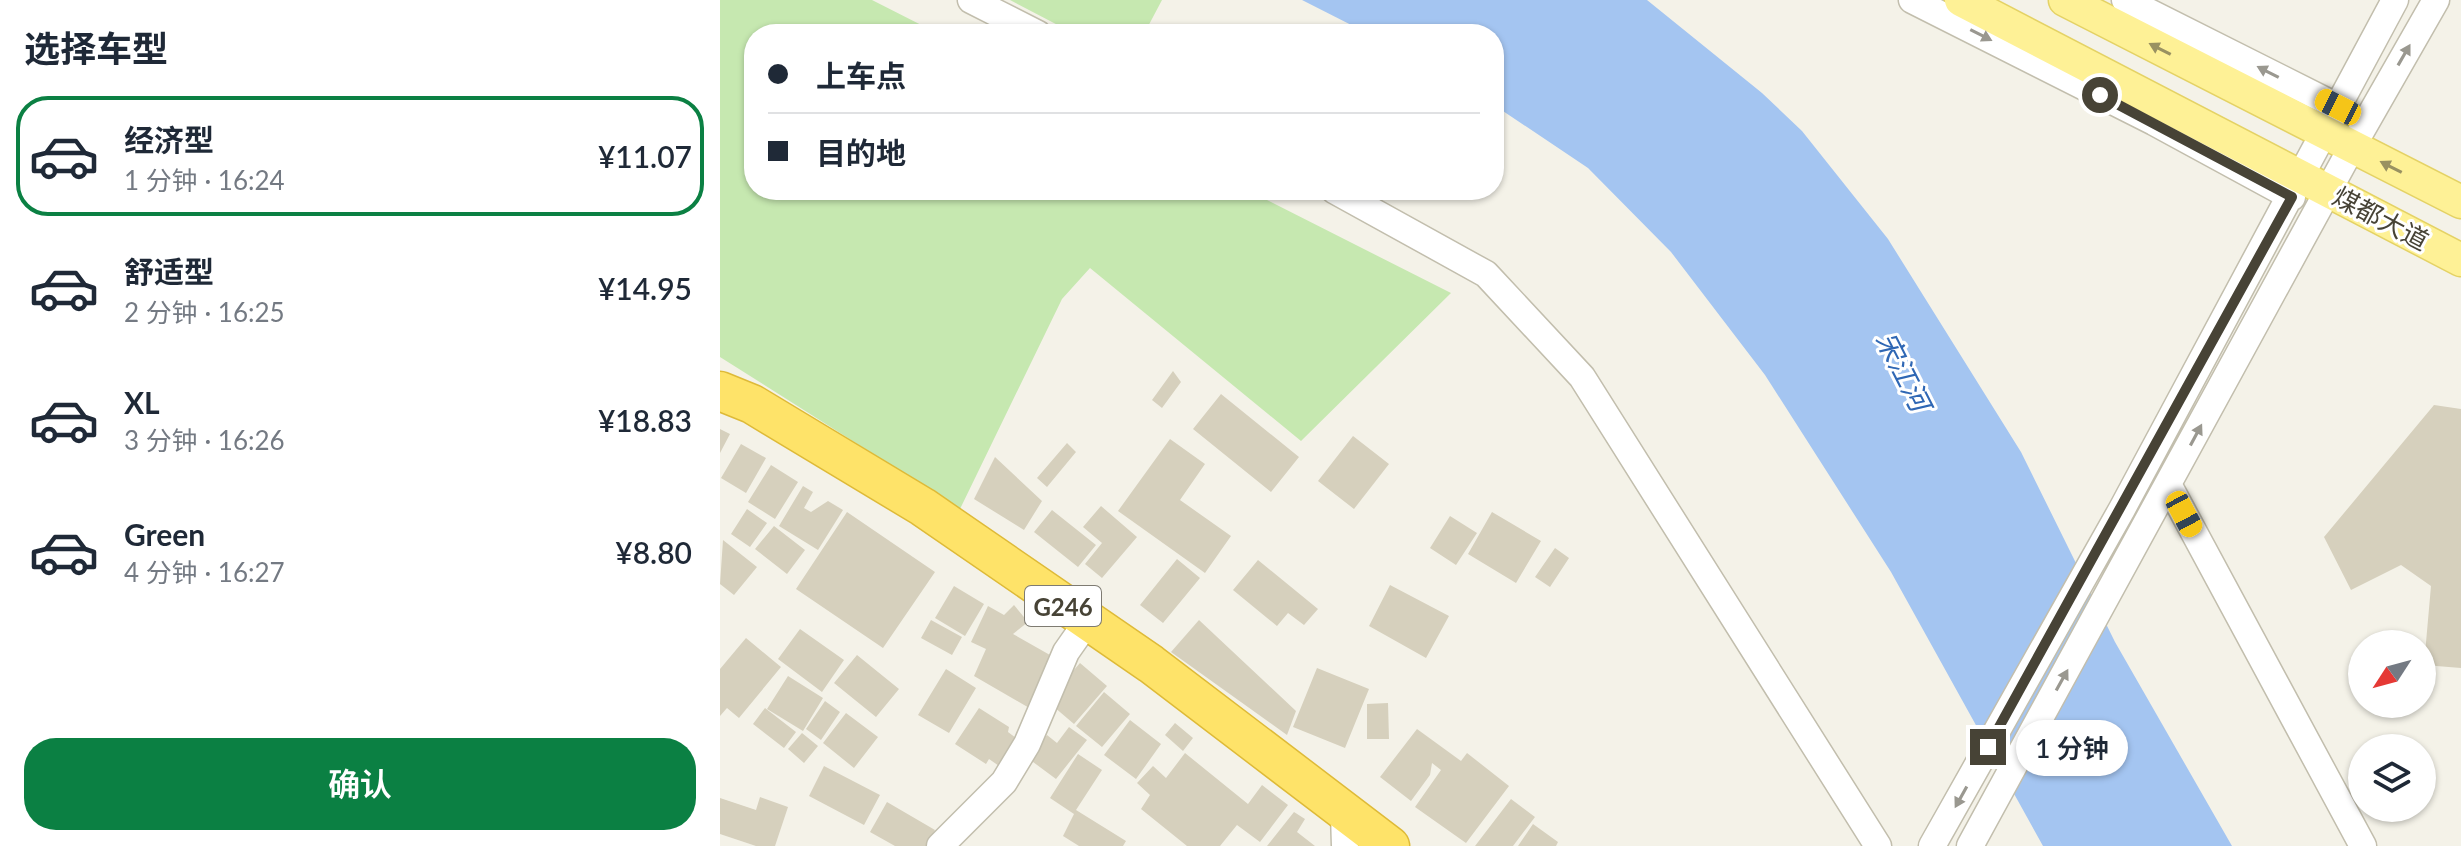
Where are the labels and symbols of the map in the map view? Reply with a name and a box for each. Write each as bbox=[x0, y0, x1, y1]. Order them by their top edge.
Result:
one-way arrow bbox=[1970, 29, 1993, 42]
one-way arrow bbox=[2149, 42, 2171, 56]
one-way arrow bbox=[2397, 44, 2411, 66]
one-way arrow bbox=[2257, 65, 2280, 79]
route start bbox=[2082, 77, 2118, 113]
car bbox=[2311, 85, 2365, 129]
one-way arrow bbox=[2380, 160, 2403, 174]
street label: 煤都大道 bbox=[2328, 179, 2434, 257]
water label: 宋江河 bbox=[1870, 326, 1940, 421]
one-way arrow bbox=[2190, 424, 2203, 447]
car bbox=[2162, 487, 2206, 541]
road number: G246 bbox=[1025, 586, 1101, 626]
north arrow bbox=[2348, 630, 2436, 718]
one-way arrow bbox=[2055, 669, 2069, 691]
callout: 1 分钟 bbox=[2016, 719, 2128, 775]
route end bbox=[1970, 729, 2006, 765]
one-way arrow bbox=[1954, 785, 1968, 808]

